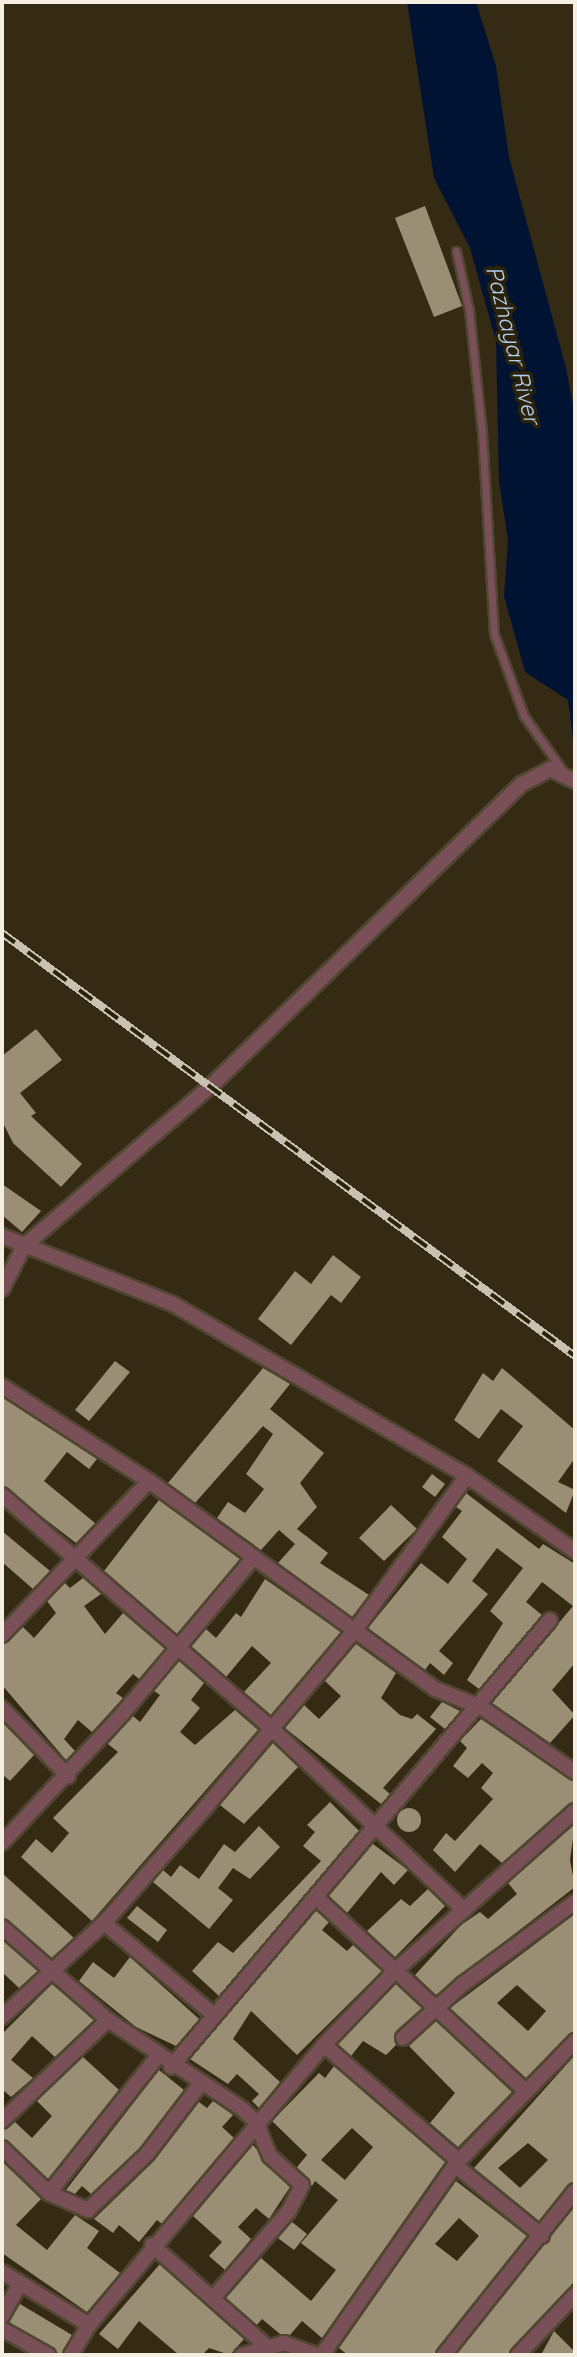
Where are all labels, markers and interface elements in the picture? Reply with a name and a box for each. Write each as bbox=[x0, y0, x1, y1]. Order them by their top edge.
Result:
water label: Pazhayar River bbox=[480, 263, 546, 427]

